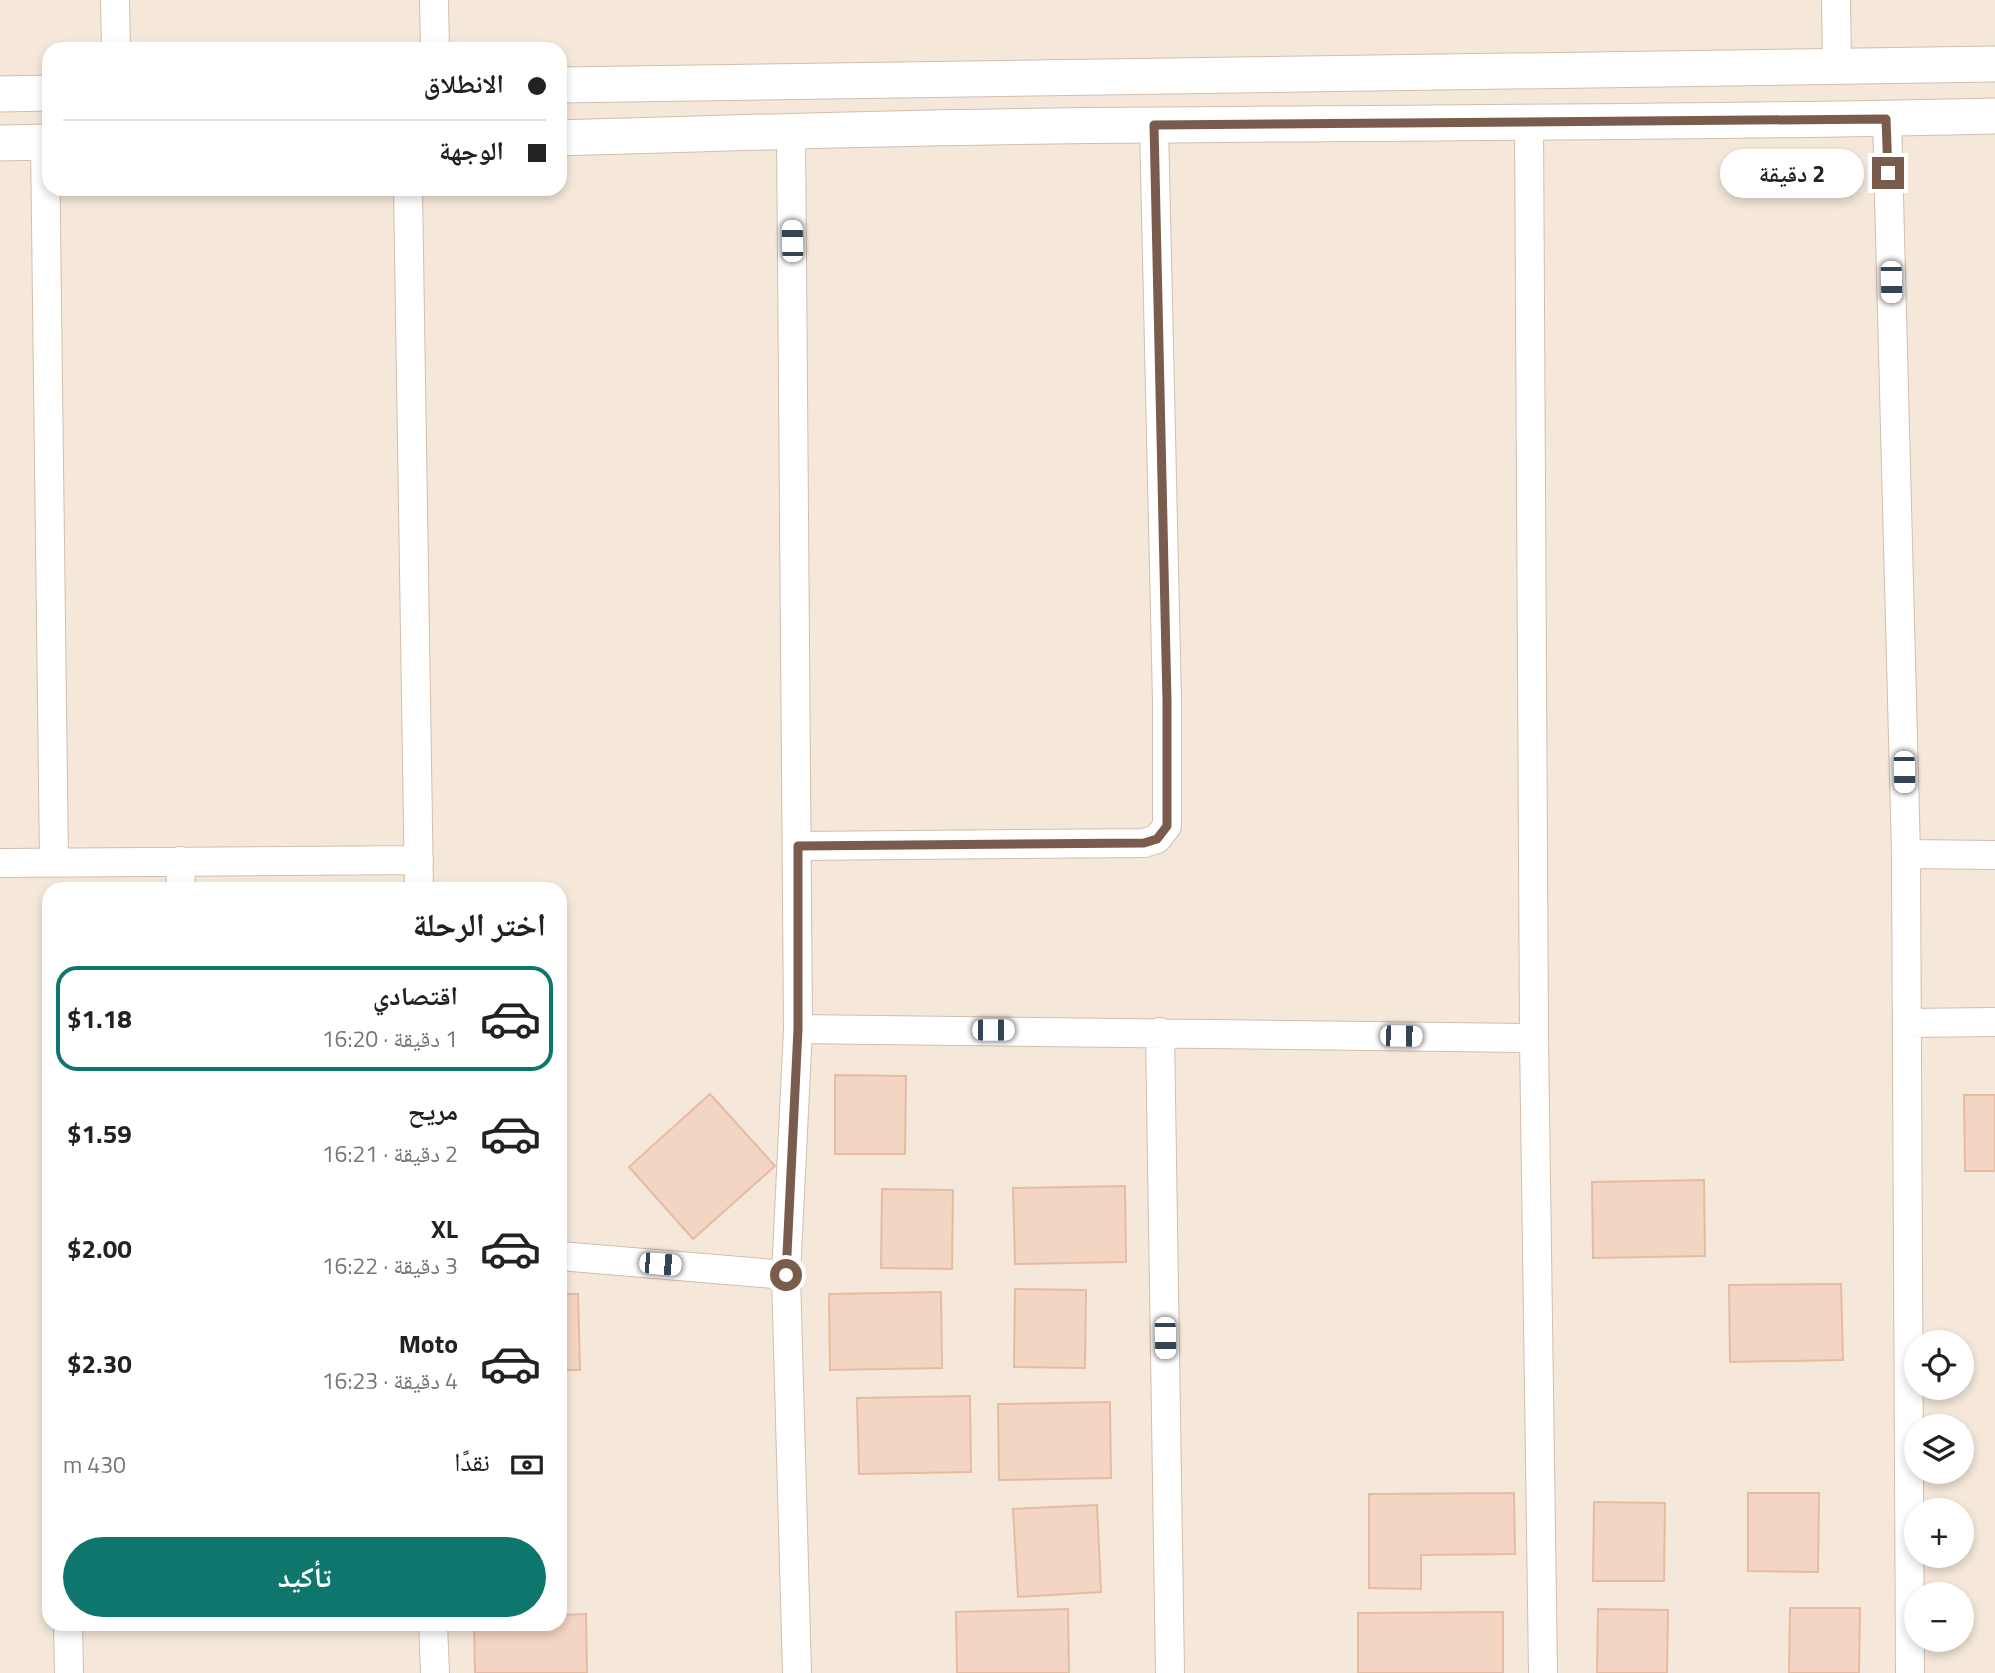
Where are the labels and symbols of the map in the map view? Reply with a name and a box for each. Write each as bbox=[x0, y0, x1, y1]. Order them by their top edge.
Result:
callout: 2 دقيقة bbox=[1720, 148, 1864, 198]
route end bbox=[1872, 157, 1904, 189]
car bbox=[782, 220, 803, 262]
car bbox=[1881, 261, 1902, 303]
car bbox=[1894, 751, 1915, 793]
car bbox=[973, 1020, 1015, 1041]
car bbox=[1380, 1025, 1423, 1047]
car bbox=[639, 1252, 682, 1276]
route start bbox=[770, 1259, 802, 1291]
car bbox=[1155, 1317, 1176, 1359]

